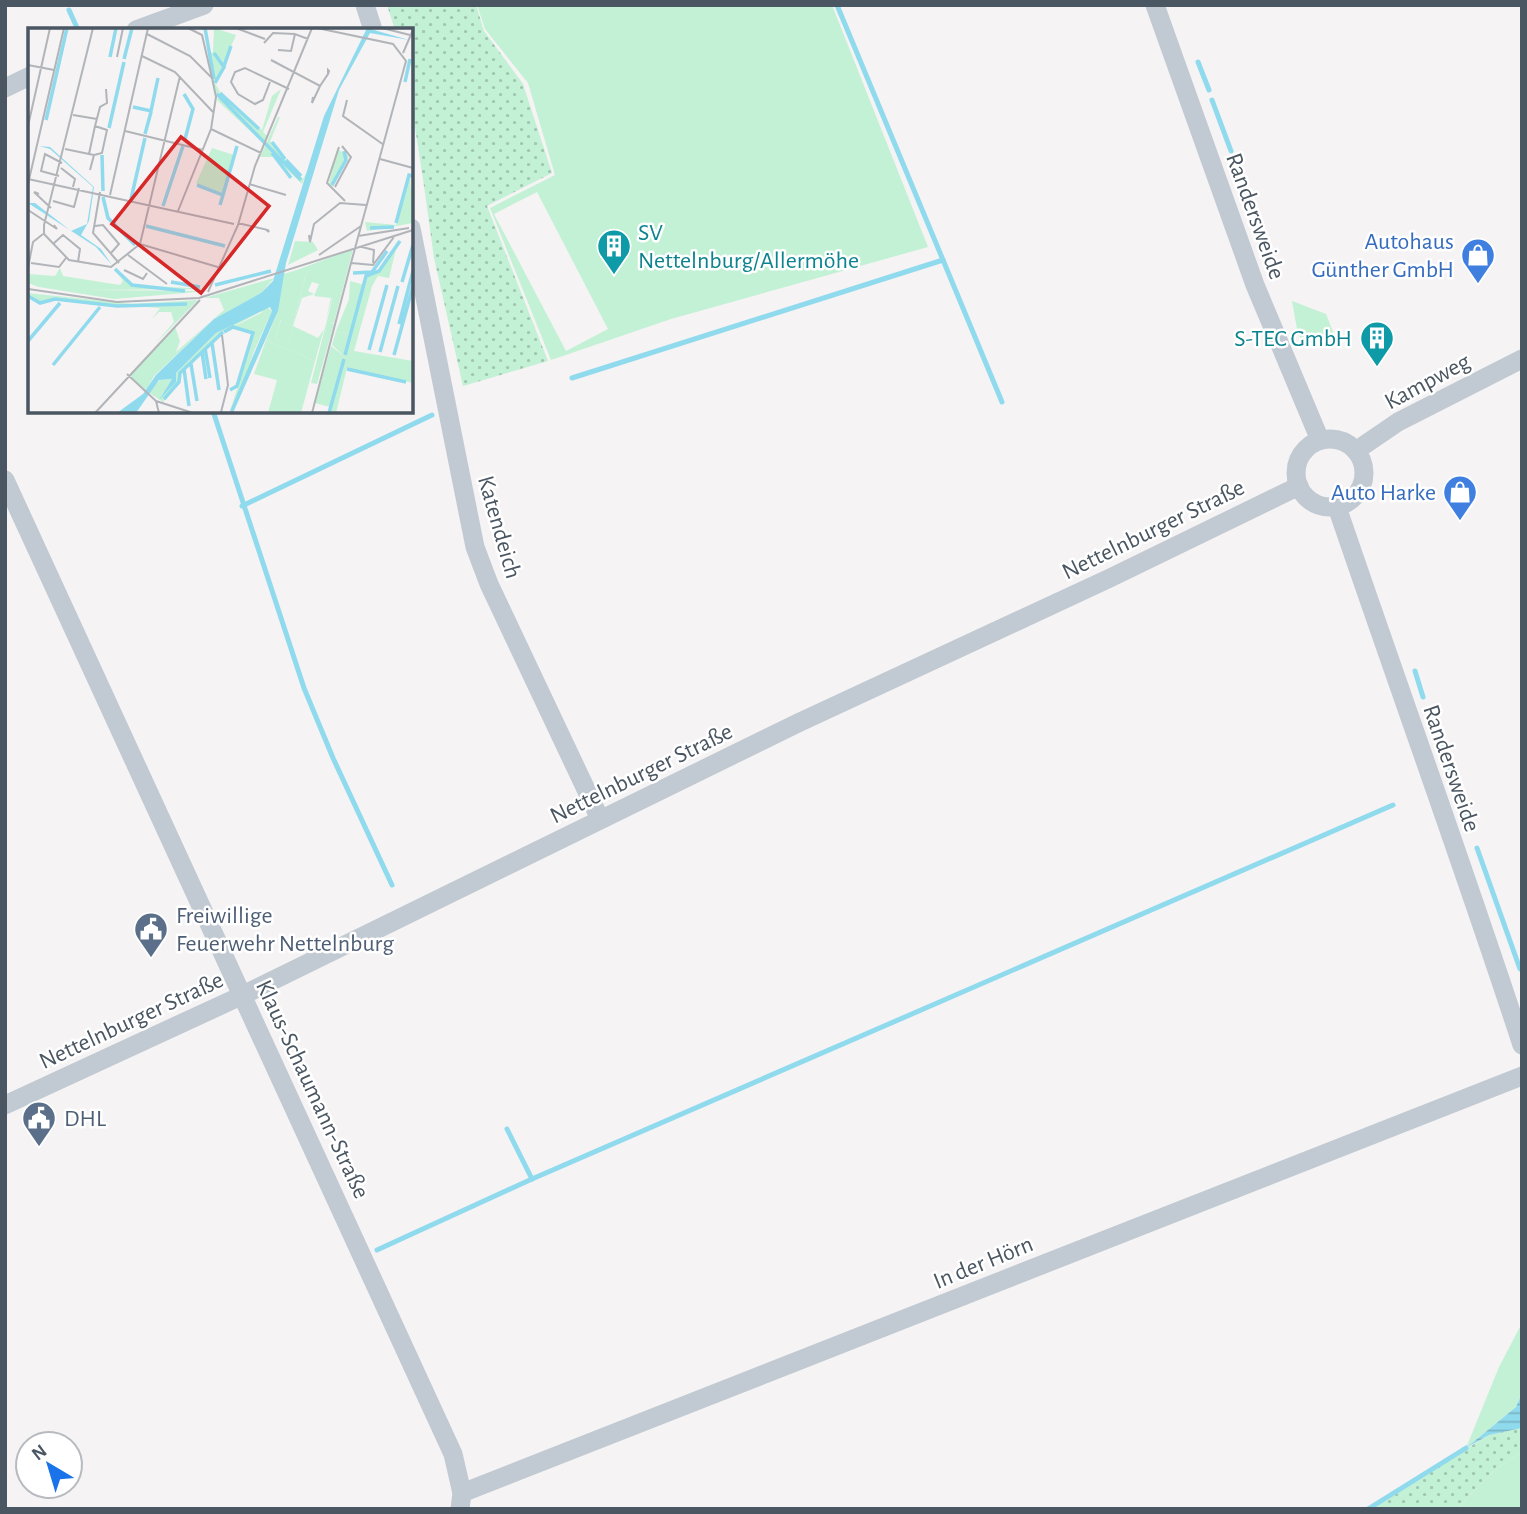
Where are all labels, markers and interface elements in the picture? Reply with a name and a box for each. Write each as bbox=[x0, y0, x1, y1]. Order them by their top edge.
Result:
inset map bbox=[28, 28, 413, 413]
street label: Randersweide bbox=[1221, 150, 1289, 283]
place label: SV Nettelnburg/Allermöhe bbox=[638, 221, 859, 273]
building icon: SV Nettelnburg/Allermöhe bbox=[595, 227, 633, 276]
place label: Autohaus Günther GmbH bbox=[1311, 230, 1454, 282]
shop icon: Autohaus Günther GmbH bbox=[1459, 236, 1497, 285]
building icon: S-TEC GmbH bbox=[1358, 319, 1396, 368]
place label: S-TEC GmbH bbox=[1234, 327, 1352, 351]
street label: Kampweg bbox=[1381, 349, 1475, 414]
street label: Katendeich bbox=[473, 473, 525, 581]
shop icon: Auto Harke bbox=[1441, 473, 1479, 522]
street label: Nettelnburger Straße bbox=[1058, 475, 1249, 584]
place label: Auto Harke bbox=[1331, 481, 1436, 505]
street label: Randersweide bbox=[1418, 702, 1484, 835]
street label: Nettelnburger Straße bbox=[546, 719, 737, 828]
place label: Freiwillige Feuerwehr Nettelnburg bbox=[176, 904, 394, 956]
public building icon: Freiwillige Feuerwehr Nettelnburg bbox=[132, 910, 170, 959]
street label: Nettelnburger Straße bbox=[36, 968, 227, 1074]
street label: Klaus-Schaumann-Straße bbox=[251, 976, 373, 1202]
public building icon: DHL bbox=[20, 1099, 58, 1148]
place label: DHL bbox=[64, 1107, 106, 1131]
street label: In der Hörn bbox=[930, 1232, 1037, 1294]
north arrow bbox=[14, 1430, 84, 1500]
text: N bbox=[28, 1441, 51, 1464]

